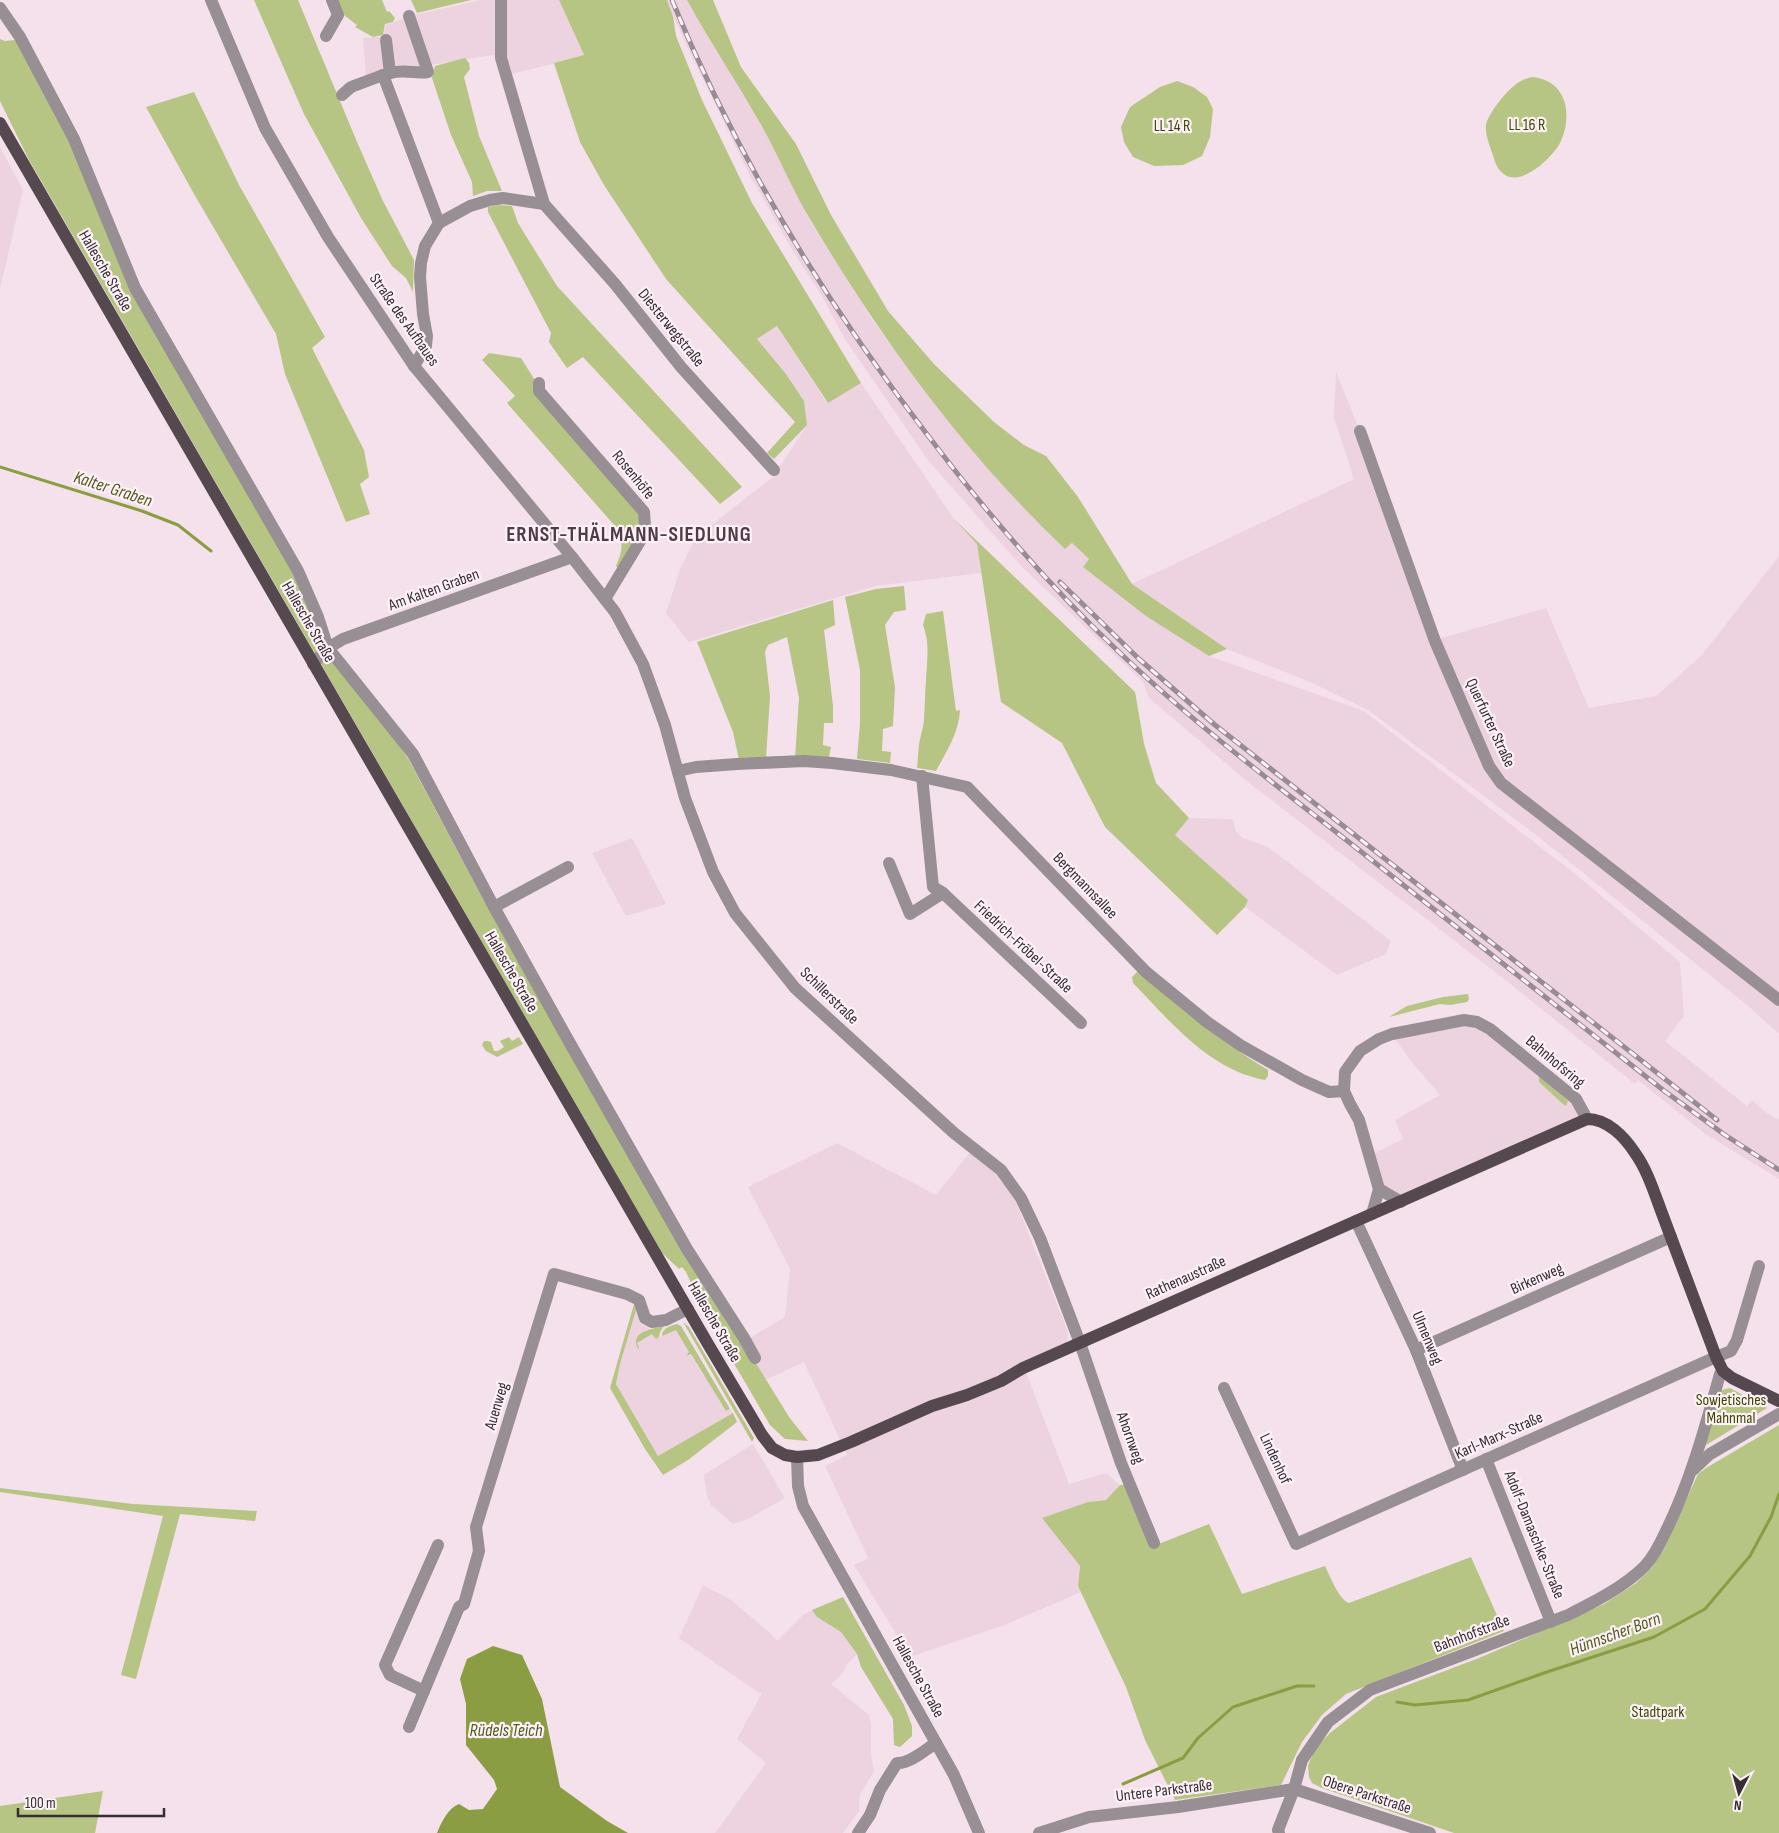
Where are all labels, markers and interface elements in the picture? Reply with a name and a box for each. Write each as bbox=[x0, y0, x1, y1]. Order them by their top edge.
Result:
park label: LL 16 R bbox=[1509, 116, 1545, 135]
park label: LL 14 R bbox=[1154, 117, 1190, 136]
street label: Hallesche Straße bbox=[74, 227, 136, 315]
street label: Straße des Aufbaues bbox=[365, 270, 443, 370]
street label: Diesterwegstraße bbox=[634, 285, 708, 371]
street label: Rosenhöfe bbox=[608, 447, 658, 503]
water label: Kalter Graben bbox=[71, 466, 155, 512]
district label: ERNST-THÄLMANN-SIEDLUNG bbox=[506, 522, 752, 547]
street label: Am Kalten Graben bbox=[385, 565, 482, 616]
street label: Hallesche Straße bbox=[277, 578, 339, 666]
street label: Querfurter Straße bbox=[1461, 676, 1519, 770]
street label: Bergmannsallee bbox=[1049, 849, 1121, 923]
street label: Friedrich-Fröbel-Straße bbox=[970, 897, 1076, 997]
street label: Hallesche Straße bbox=[480, 928, 542, 1016]
street label: Schillerstraße bbox=[796, 963, 862, 1029]
street label: Bahnhofsring bbox=[1521, 1032, 1589, 1092]
street label: Rathenaustraße bbox=[1143, 1252, 1229, 1304]
street label: Birkenweg bbox=[1508, 1259, 1566, 1299]
street label: Hallesche Straße bbox=[683, 1278, 745, 1366]
street label: Ulmenweg bbox=[1407, 1308, 1447, 1368]
street label: Auenweg bbox=[481, 1380, 513, 1433]
park label: Sowjetisches Mahnmal bbox=[1696, 1391, 1767, 1428]
street label: Karl-Marx-Straße bbox=[1452, 1408, 1546, 1464]
street label: Ahornweg bbox=[1112, 1409, 1148, 1466]
street label: Lindenhof bbox=[1255, 1431, 1295, 1488]
street label: Adolf-Damaschke-Straße bbox=[1499, 1467, 1568, 1602]
water label: Hünnscher Born bbox=[1567, 1608, 1664, 1660]
street label: Bahnhofstraße bbox=[1432, 1611, 1512, 1657]
street label: Hallesche Straße bbox=[888, 1633, 948, 1721]
park label: Stadtpark bbox=[1632, 1703, 1684, 1722]
water label: Rüdels Teich bbox=[469, 1720, 543, 1741]
north arrow bbox=[1714, 1768, 1764, 1818]
street label: Obere Parkstraße bbox=[1320, 1772, 1414, 1818]
street label: Untere Parkstraße bbox=[1115, 1776, 1213, 1806]
scale bar bbox=[18, 1786, 164, 1818]
text: 100 m bbox=[25, 1794, 56, 1813]
text: N bbox=[1733, 1797, 1742, 1814]

